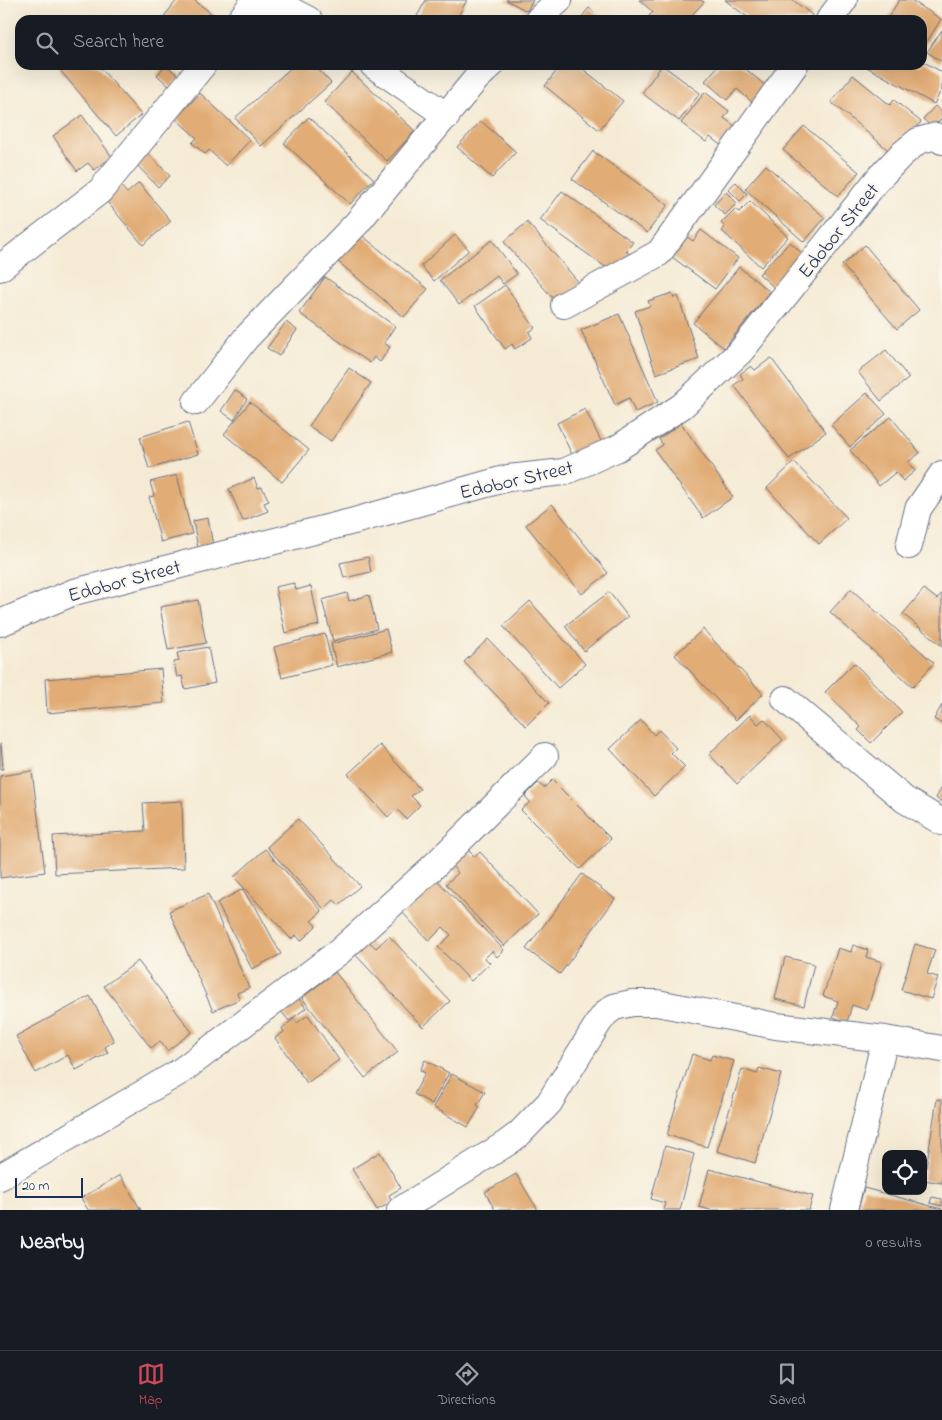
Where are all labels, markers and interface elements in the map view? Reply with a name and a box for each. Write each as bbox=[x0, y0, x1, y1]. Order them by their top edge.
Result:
search box bbox=[15, 15, 927, 70]
icon: search bbox=[33, 29, 61, 57]
text: Search here bbox=[73, 29, 164, 56]
street label: Edobor Street bbox=[792, 177, 888, 286]
street label: Edobor Street bbox=[457, 454, 576, 509]
street label: Edobor Street bbox=[65, 553, 185, 611]
map controls bbox=[882, 1150, 927, 1195]
button: locate bbox=[882, 1150, 927, 1195]
scale bar bbox=[15, 1175, 82, 1198]
text: 20 m bbox=[22, 1176, 49, 1197]
text: Nearby bbox=[20, 1228, 84, 1258]
text: 0 results bbox=[866, 1231, 922, 1255]
tab: Map bbox=[137, 1360, 165, 1411]
tab: Directions bbox=[438, 1360, 496, 1411]
tab: Saved bbox=[769, 1360, 805, 1411]

